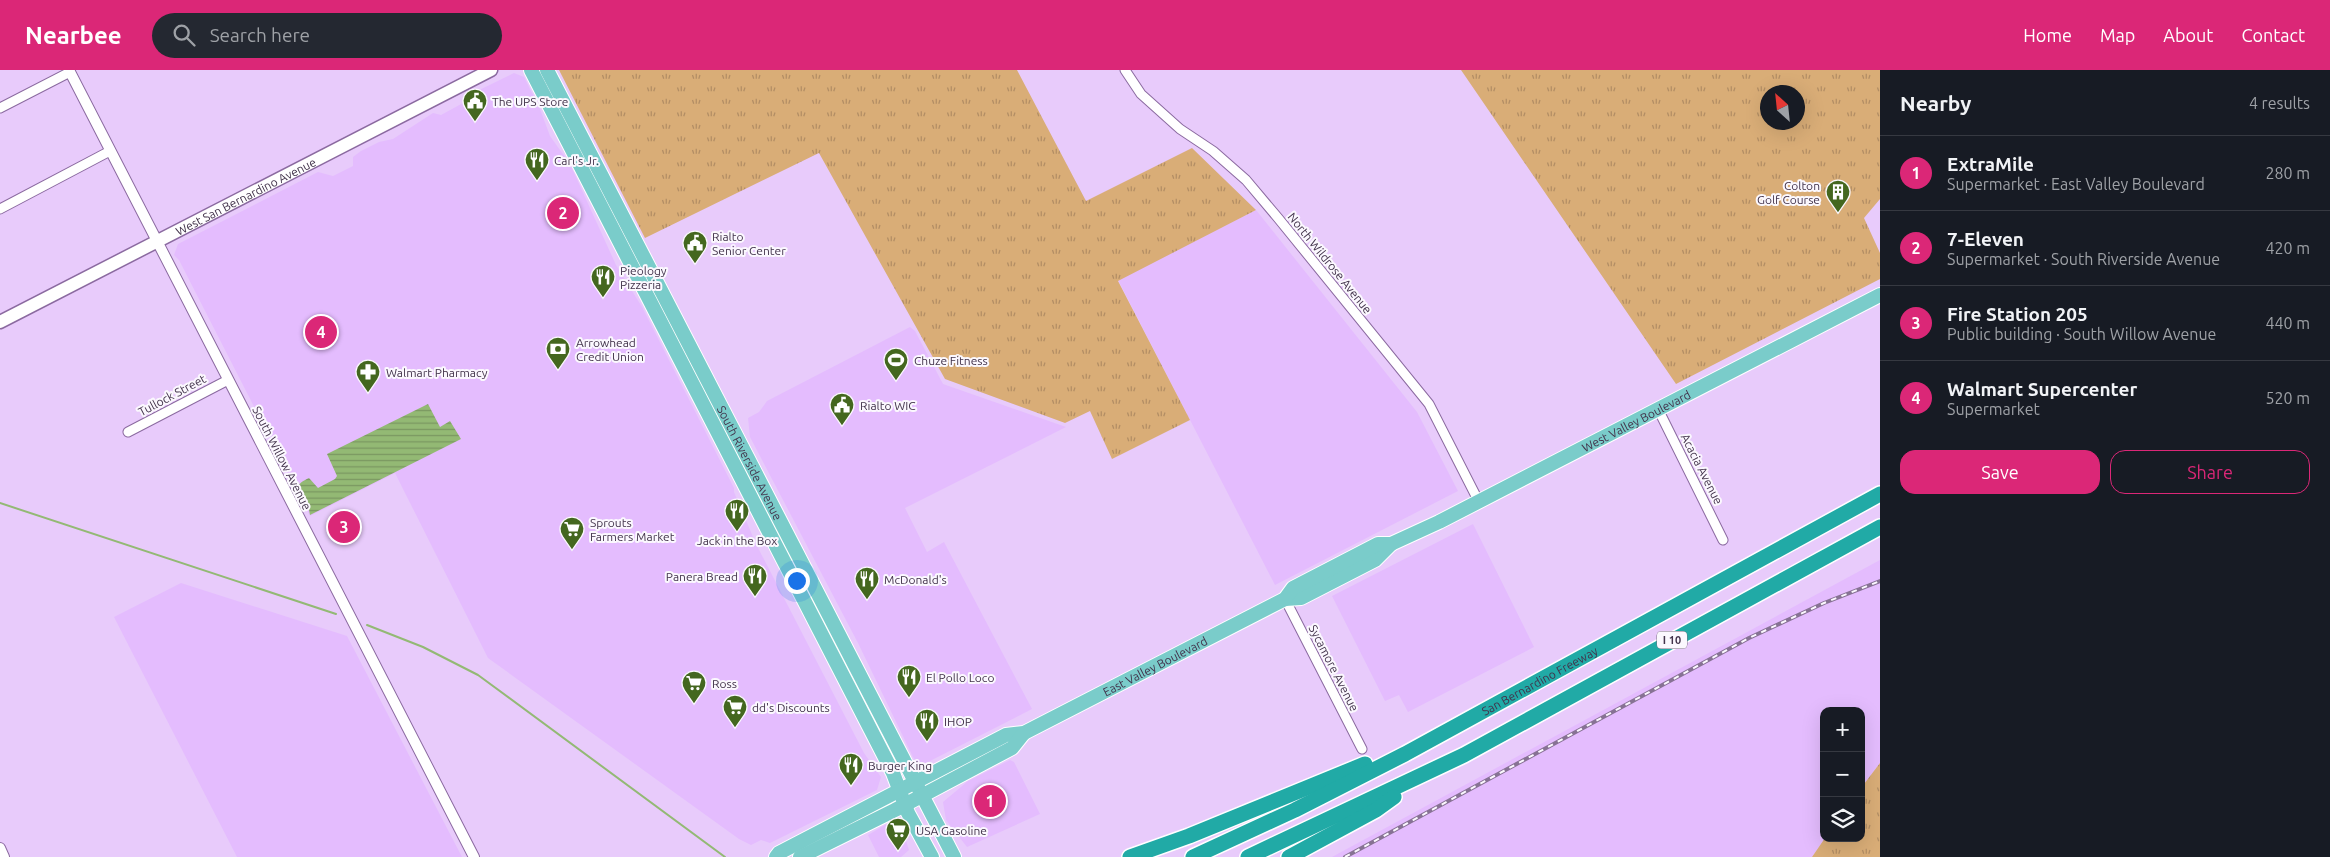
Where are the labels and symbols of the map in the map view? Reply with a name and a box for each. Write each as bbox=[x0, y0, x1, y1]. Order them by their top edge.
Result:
north arrow bbox=[1760, 85, 1805, 130]
public building icon: The UPS Store bbox=[462, 88, 488, 122]
place label: The UPS Store bbox=[492, 95, 568, 108]
restaurant icon: Carl's Jr. bbox=[524, 147, 550, 181]
place label: Carl's Jr. bbox=[554, 154, 599, 167]
street label: West San Bernardino Avenue bbox=[173, 155, 318, 237]
place label: Colton Golf Course bbox=[1757, 179, 1820, 206]
building icon: Colton Golf Course bbox=[1825, 179, 1851, 213]
pin: 2 bbox=[547, 194, 579, 232]
street label: North Wildrose Avenue bbox=[1285, 210, 1375, 316]
public building icon: Rialto Senior Center bbox=[682, 230, 708, 264]
place label: Rialto Senior Center bbox=[712, 230, 786, 257]
restaurant icon: Pieology Pizzeria bbox=[590, 264, 616, 298]
place label: Pieology Pizzeria bbox=[620, 264, 667, 291]
pin: 4 bbox=[305, 313, 337, 351]
bank icon: Arrowhead Credit Union bbox=[545, 336, 571, 370]
place label: Arrowhead Credit Union bbox=[576, 336, 644, 363]
sports icon: Chuze Fitness bbox=[883, 347, 909, 381]
place label: Chuze Fitness bbox=[914, 354, 988, 367]
pharmacy icon: Walmart Pharmacy bbox=[355, 359, 381, 393]
place label: Walmart Pharmacy bbox=[386, 366, 488, 379]
street label: Tullock Street bbox=[136, 372, 208, 418]
street label: West Valley Boulevard bbox=[1580, 387, 1692, 454]
public building icon: Rialto WIC bbox=[829, 392, 855, 426]
place label: Rialto WIC bbox=[860, 399, 916, 412]
street label: South Riverside Avenue bbox=[715, 403, 785, 522]
street label: South Willow Avenue bbox=[250, 404, 314, 512]
street label: Acacia Avenue bbox=[1679, 432, 1725, 506]
restaurant icon: Jack in the Box bbox=[724, 498, 750, 532]
pin: 3 bbox=[328, 508, 360, 546]
supermarket icon: Sprouts Farmers Market bbox=[559, 516, 585, 550]
place label: Sprouts Farmers Market bbox=[590, 516, 675, 543]
place label: Jack in the Box bbox=[697, 534, 777, 547]
restaurant icon: Panera Bread bbox=[742, 563, 768, 597]
restaurant icon: McDonald's bbox=[854, 566, 880, 600]
your location bbox=[784, 568, 810, 594]
place label: Panera Bread bbox=[666, 570, 738, 583]
place label: McDonald's bbox=[884, 573, 947, 586]
street label: Sycamore Avenue bbox=[1307, 623, 1361, 713]
road number: I 10 bbox=[1657, 632, 1687, 648]
street label: East Valley Boulevard bbox=[1100, 634, 1209, 698]
street label: San Bernardino Freeway bbox=[1479, 643, 1600, 717]
restaurant icon: El Pollo Loco bbox=[896, 664, 922, 698]
supermarket icon: Ross bbox=[681, 670, 707, 704]
place label: El Pollo Loco bbox=[926, 671, 994, 684]
place label: Ross bbox=[712, 677, 737, 690]
supermarket icon: dd's Discounts bbox=[722, 694, 748, 728]
place label: dd's Discounts bbox=[752, 701, 830, 714]
restaurant icon: IHOP bbox=[914, 708, 940, 742]
place label: IHOP bbox=[944, 715, 972, 728]
restaurant icon: Burger King bbox=[838, 752, 864, 786]
place label: Burger King bbox=[868, 759, 932, 772]
pin: 1 bbox=[974, 782, 1006, 820]
supermarket icon: USA Gasoline bbox=[885, 817, 911, 851]
place label: USA Gasoline bbox=[916, 824, 987, 837]

